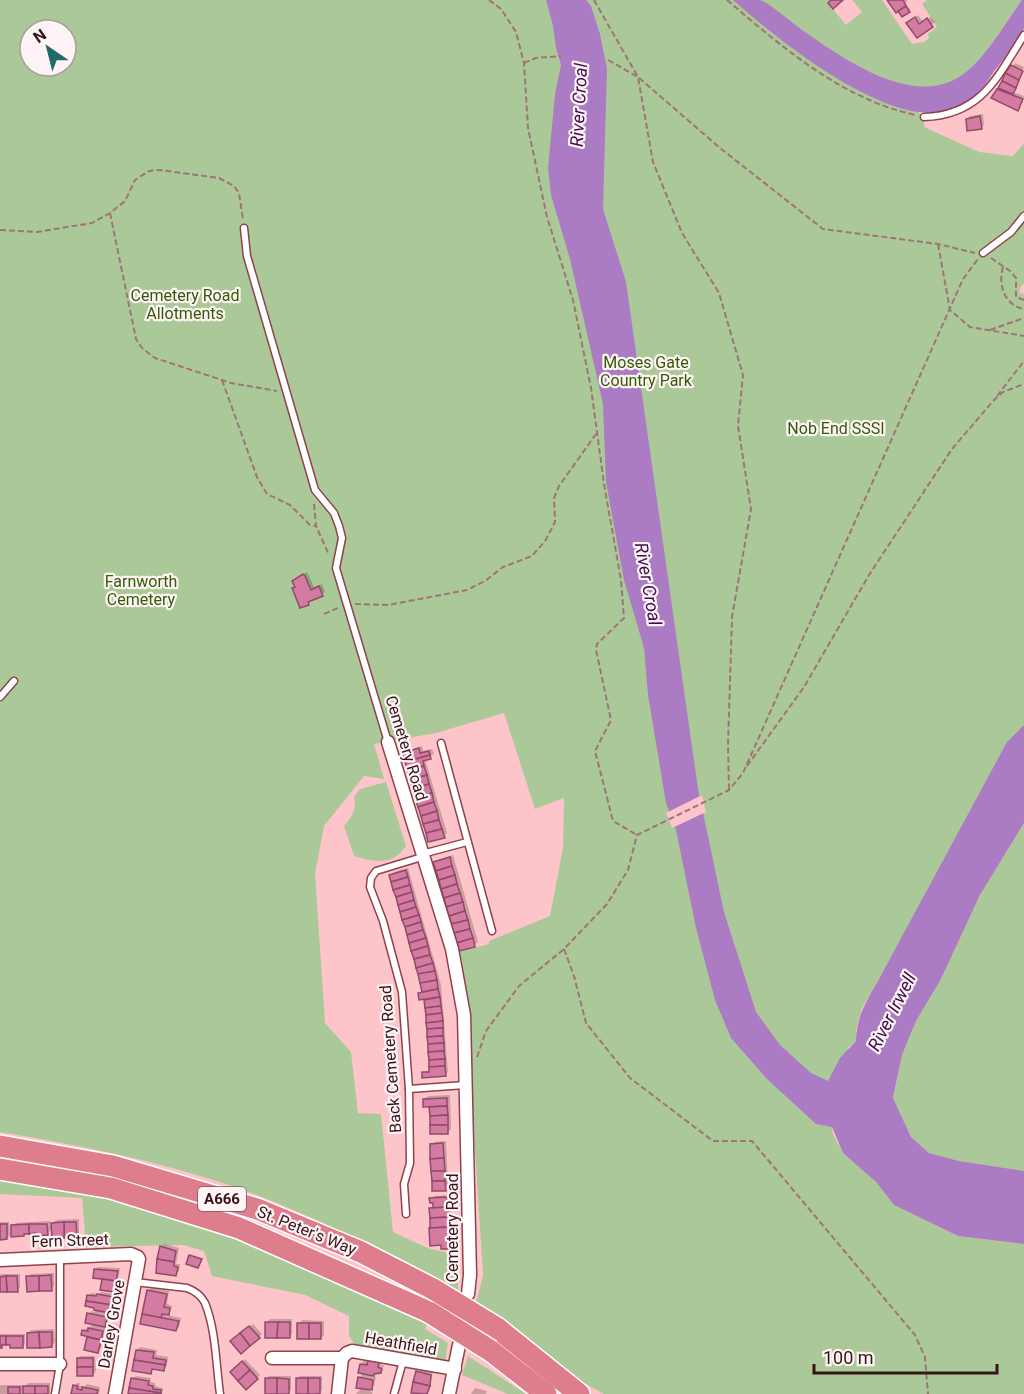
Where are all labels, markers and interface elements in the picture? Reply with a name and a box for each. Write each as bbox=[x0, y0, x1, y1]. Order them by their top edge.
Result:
north arrow bbox=[18, 18, 78, 78]
text: N bbox=[30, 25, 50, 47]
water label: River Croal bbox=[566, 62, 591, 147]
park label: Cemetery Road Allotments bbox=[131, 286, 239, 323]
park label: Moses Gate Country Park bbox=[600, 353, 693, 390]
park label: Nob End SSSI bbox=[787, 419, 885, 438]
water label: River Croal bbox=[631, 541, 666, 628]
park label: Farnworth Cemetery bbox=[105, 572, 177, 609]
street label: Cemetery Road bbox=[382, 693, 432, 803]
water label: River Irwell bbox=[863, 969, 920, 1054]
street label: Back Cemetery Road bbox=[376, 984, 405, 1133]
street label: Cemetery Road bbox=[443, 1174, 462, 1282]
road number: A666 bbox=[198, 1187, 246, 1211]
street label: St. Peter's Way bbox=[255, 1202, 360, 1259]
street label: Fern Street bbox=[31, 1230, 109, 1251]
street label: Darley Grove bbox=[94, 1278, 129, 1370]
street label: Heathfield bbox=[363, 1328, 438, 1359]
scale bar bbox=[814, 1337, 997, 1375]
text: 100 m bbox=[823, 1347, 874, 1368]

